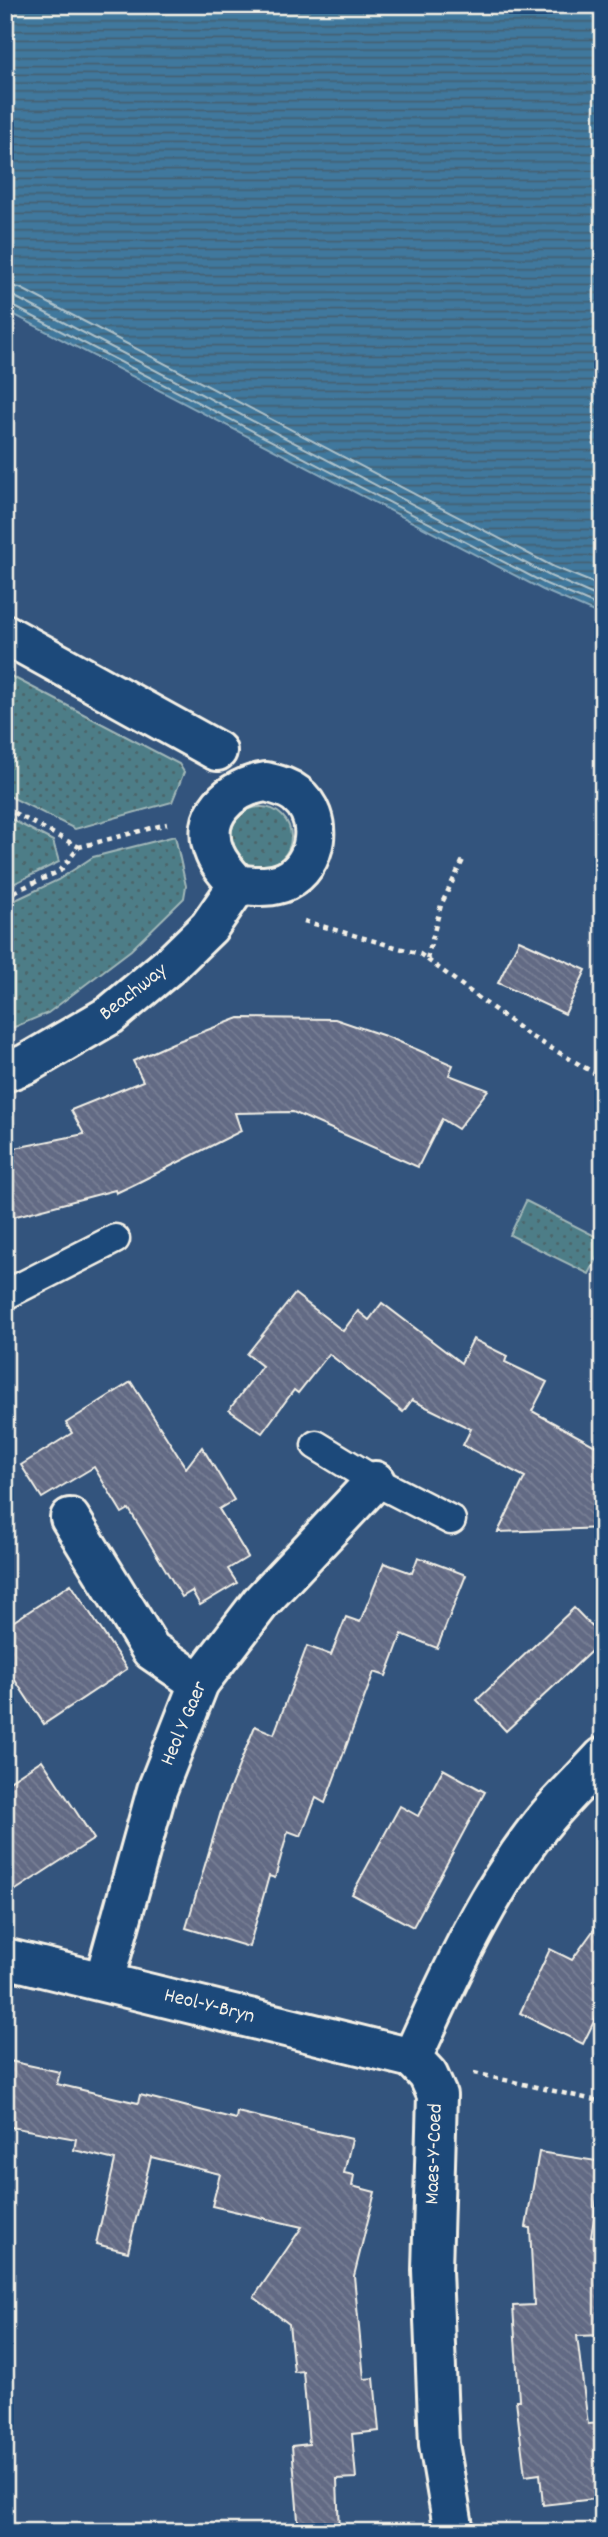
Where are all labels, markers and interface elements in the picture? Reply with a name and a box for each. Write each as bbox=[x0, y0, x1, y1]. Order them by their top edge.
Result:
street label: Beachway bbox=[94, 957, 175, 1029]
street label: Heol Y Gaer bbox=[154, 1677, 216, 1771]
street label: Heol-Y-Bryn bbox=[161, 1981, 257, 2033]
street label: Maes-Y-Coed bbox=[418, 2103, 452, 2205]

